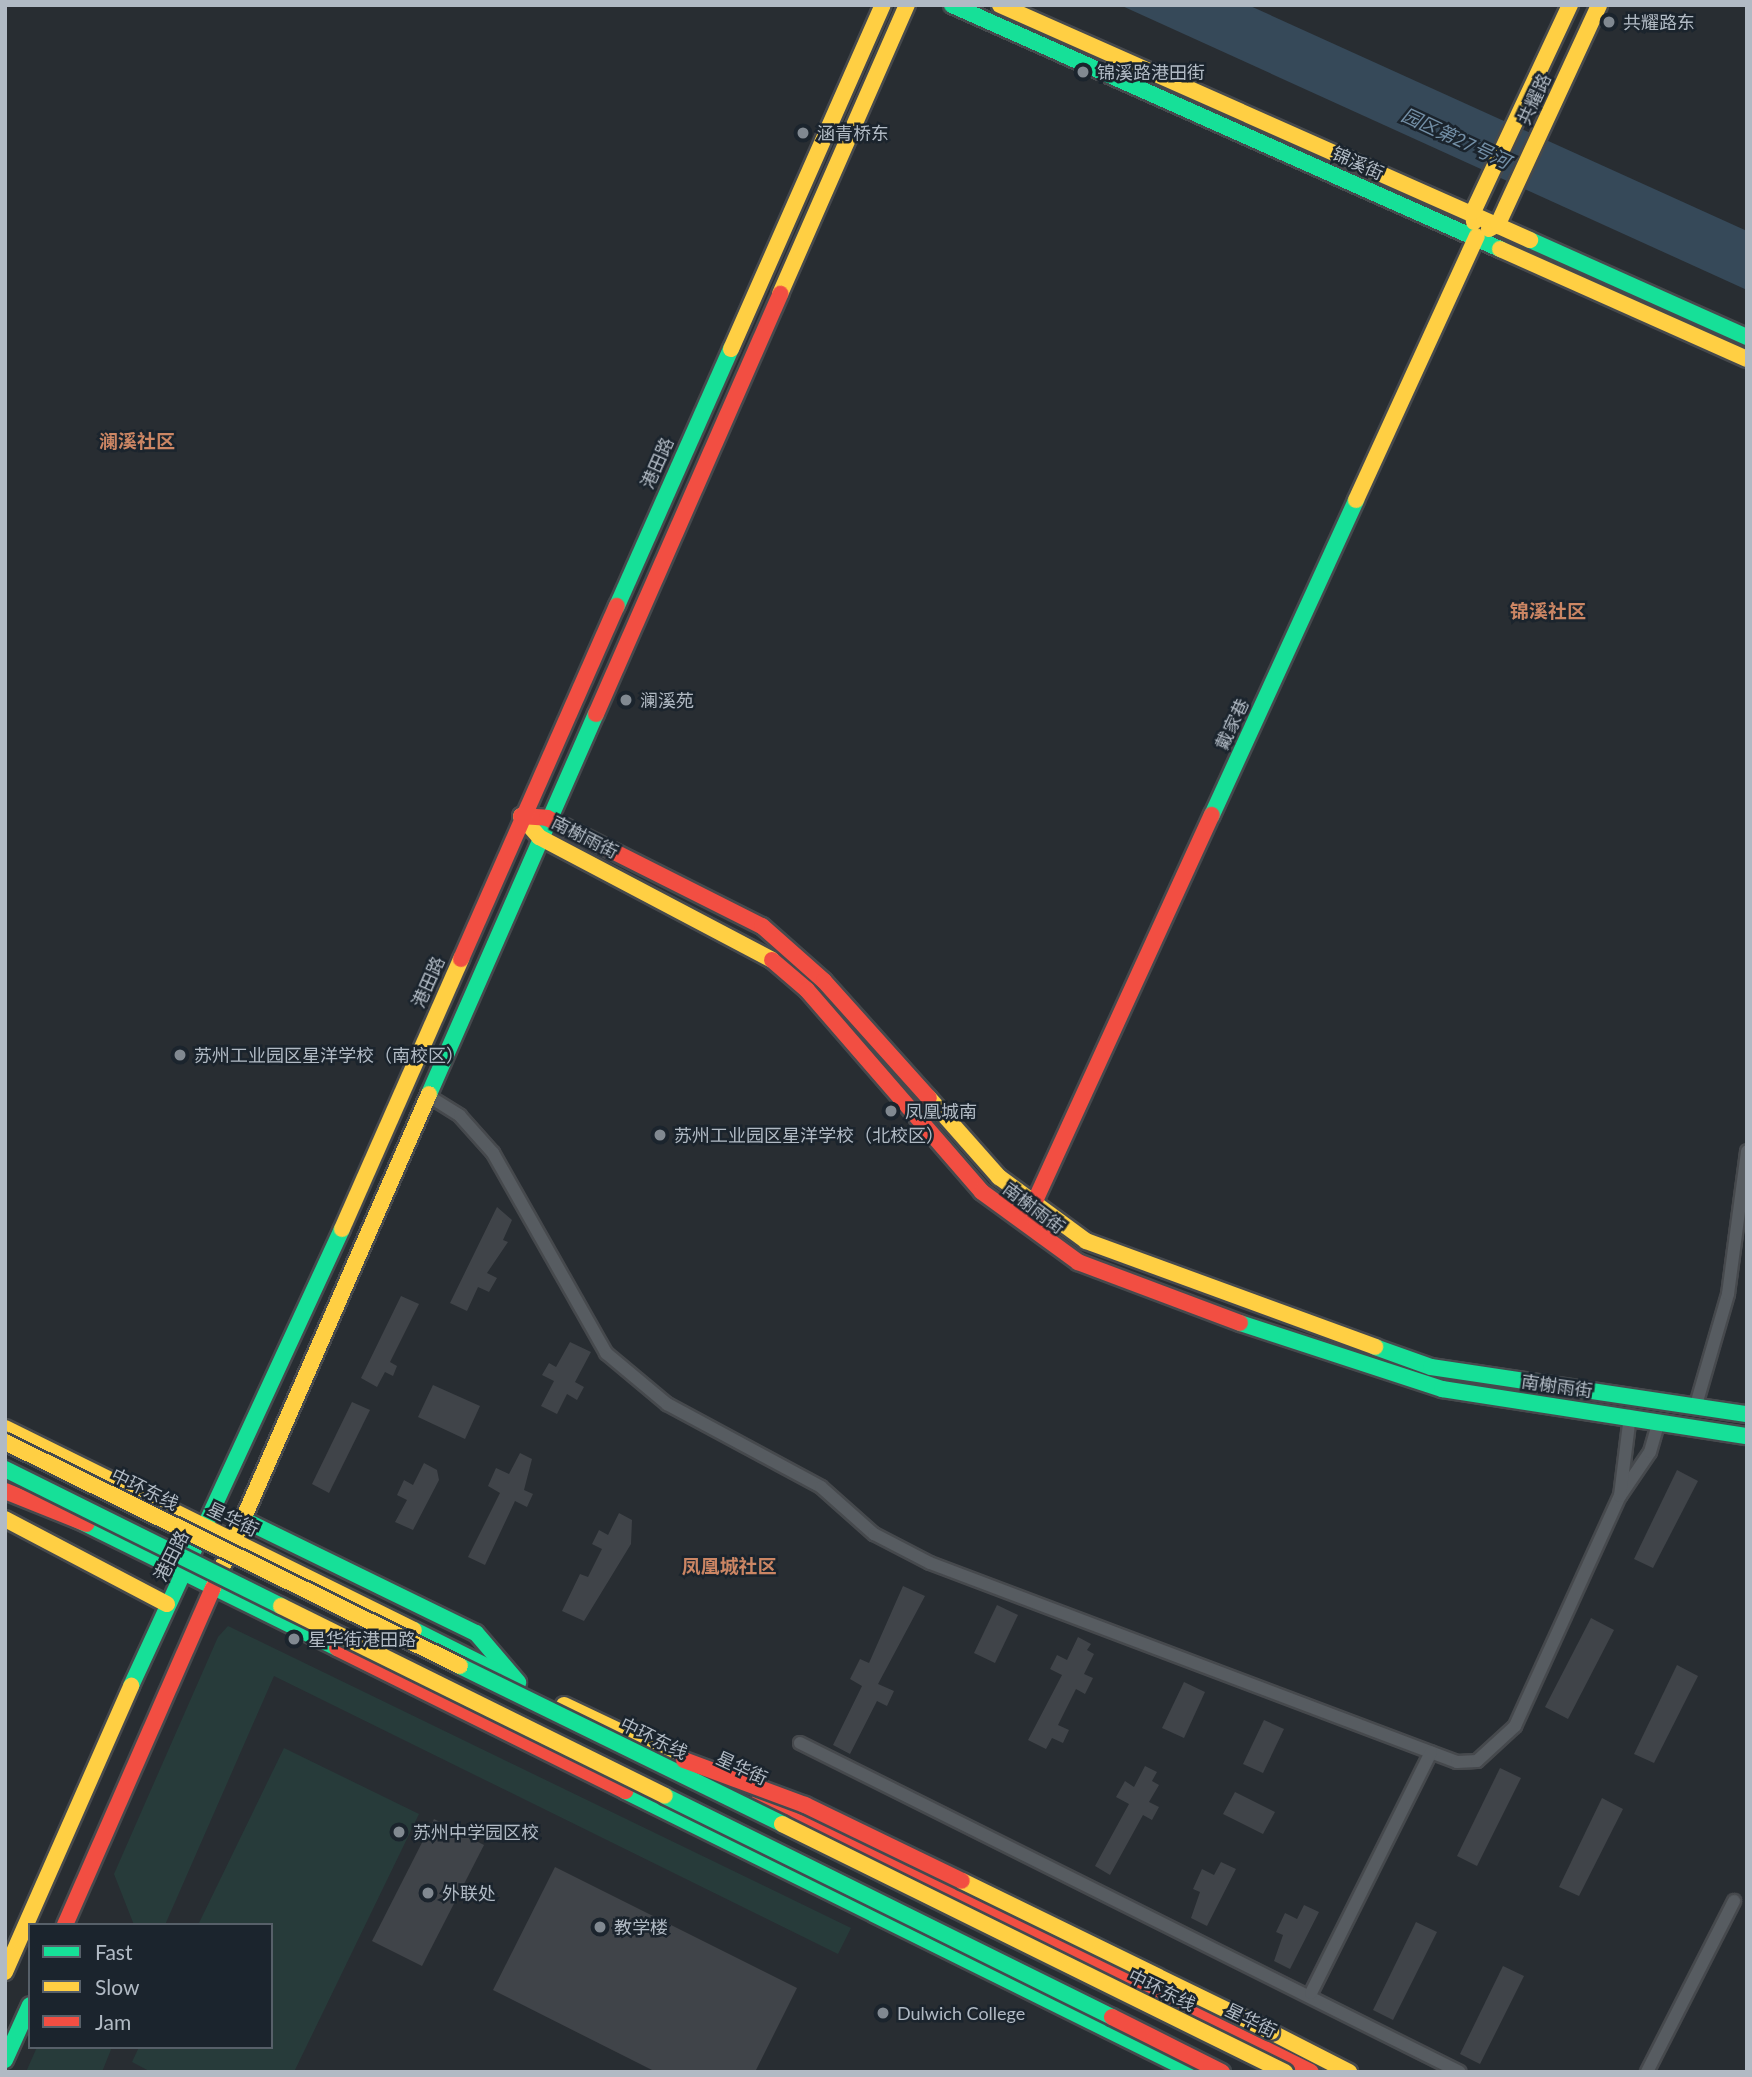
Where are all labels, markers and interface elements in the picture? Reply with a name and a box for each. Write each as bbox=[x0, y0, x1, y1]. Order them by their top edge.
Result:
place label: 共耀路东 bbox=[1623, 11, 1695, 33]
marker: 共耀路东 bbox=[1601, 14, 1617, 30]
place label: 锦溪路港田街 bbox=[1097, 61, 1205, 83]
marker: 锦溪路港田街 bbox=[1075, 64, 1091, 80]
street label: 共耀路 bbox=[1513, 70, 1555, 128]
water label: 园区第27号河 bbox=[1398, 103, 1514, 173]
place label: 涵青桥东 bbox=[817, 122, 889, 144]
marker: 涵青桥东 bbox=[795, 125, 811, 141]
street label: 锦溪街 bbox=[1329, 142, 1387, 184]
district label: 澜溪社区 bbox=[99, 430, 175, 452]
street label: 港田路 bbox=[636, 434, 678, 492]
district label: 锦溪社区 bbox=[1510, 600, 1586, 622]
place label: 澜溪苑 bbox=[640, 689, 694, 711]
marker: 澜溪苑 bbox=[618, 692, 634, 708]
street label: 戴家巷 bbox=[1211, 695, 1253, 753]
street label: 南榭雨街 bbox=[548, 811, 622, 863]
street label: 港田路 bbox=[407, 953, 449, 1011]
place label: 苏州工业园区星洋学校（南校区） bbox=[194, 1044, 464, 1066]
marker: 苏州工业园区星洋学校（南校区） bbox=[172, 1047, 188, 1063]
place label: 凤凰城南 bbox=[905, 1100, 977, 1122]
marker: 凤凰城南 bbox=[883, 1103, 899, 1119]
place label: 苏州工业园区星洋学校（北校区） bbox=[674, 1124, 944, 1146]
marker: 苏州工业园区星洋学校（北校区） bbox=[652, 1127, 668, 1143]
street label: 南榭雨街 bbox=[999, 1178, 1069, 1238]
street label: 南榭雨街 bbox=[1520, 1370, 1594, 1402]
street label: 中环东线 bbox=[108, 1464, 182, 1514]
street label: 星华街 bbox=[204, 1497, 262, 1541]
street label: 港田路 bbox=[149, 1527, 193, 1585]
district label: 凤凰城社区 bbox=[682, 1555, 776, 1577]
place label: 星华街港田路 bbox=[308, 1628, 416, 1650]
marker: 星华街港田路 bbox=[286, 1631, 302, 1647]
street label: 中环东线 bbox=[617, 1713, 691, 1763]
street label: 星华街 bbox=[713, 1747, 771, 1789]
place label: 苏州中学园区校 bbox=[413, 1821, 539, 1843]
marker: 苏州中学园区校 bbox=[391, 1824, 407, 1840]
place label: 外联处 bbox=[442, 1882, 496, 1904]
marker: 外联处 bbox=[420, 1885, 436, 1901]
place label: 教学楼 bbox=[614, 1916, 668, 1938]
marker: 教学楼 bbox=[592, 1919, 608, 1935]
legend bbox=[28, 1923, 273, 2049]
text: Fast bbox=[95, 1939, 132, 1964]
street label: 中环东线 bbox=[1125, 1965, 1199, 2015]
text: Slow bbox=[95, 1974, 139, 1999]
street label: 星华街 bbox=[1222, 1998, 1280, 2042]
place label: Dulwich College bbox=[897, 2002, 1025, 2024]
marker: Dulwich College bbox=[875, 2005, 891, 2021]
text: Jam bbox=[95, 2009, 131, 2034]

